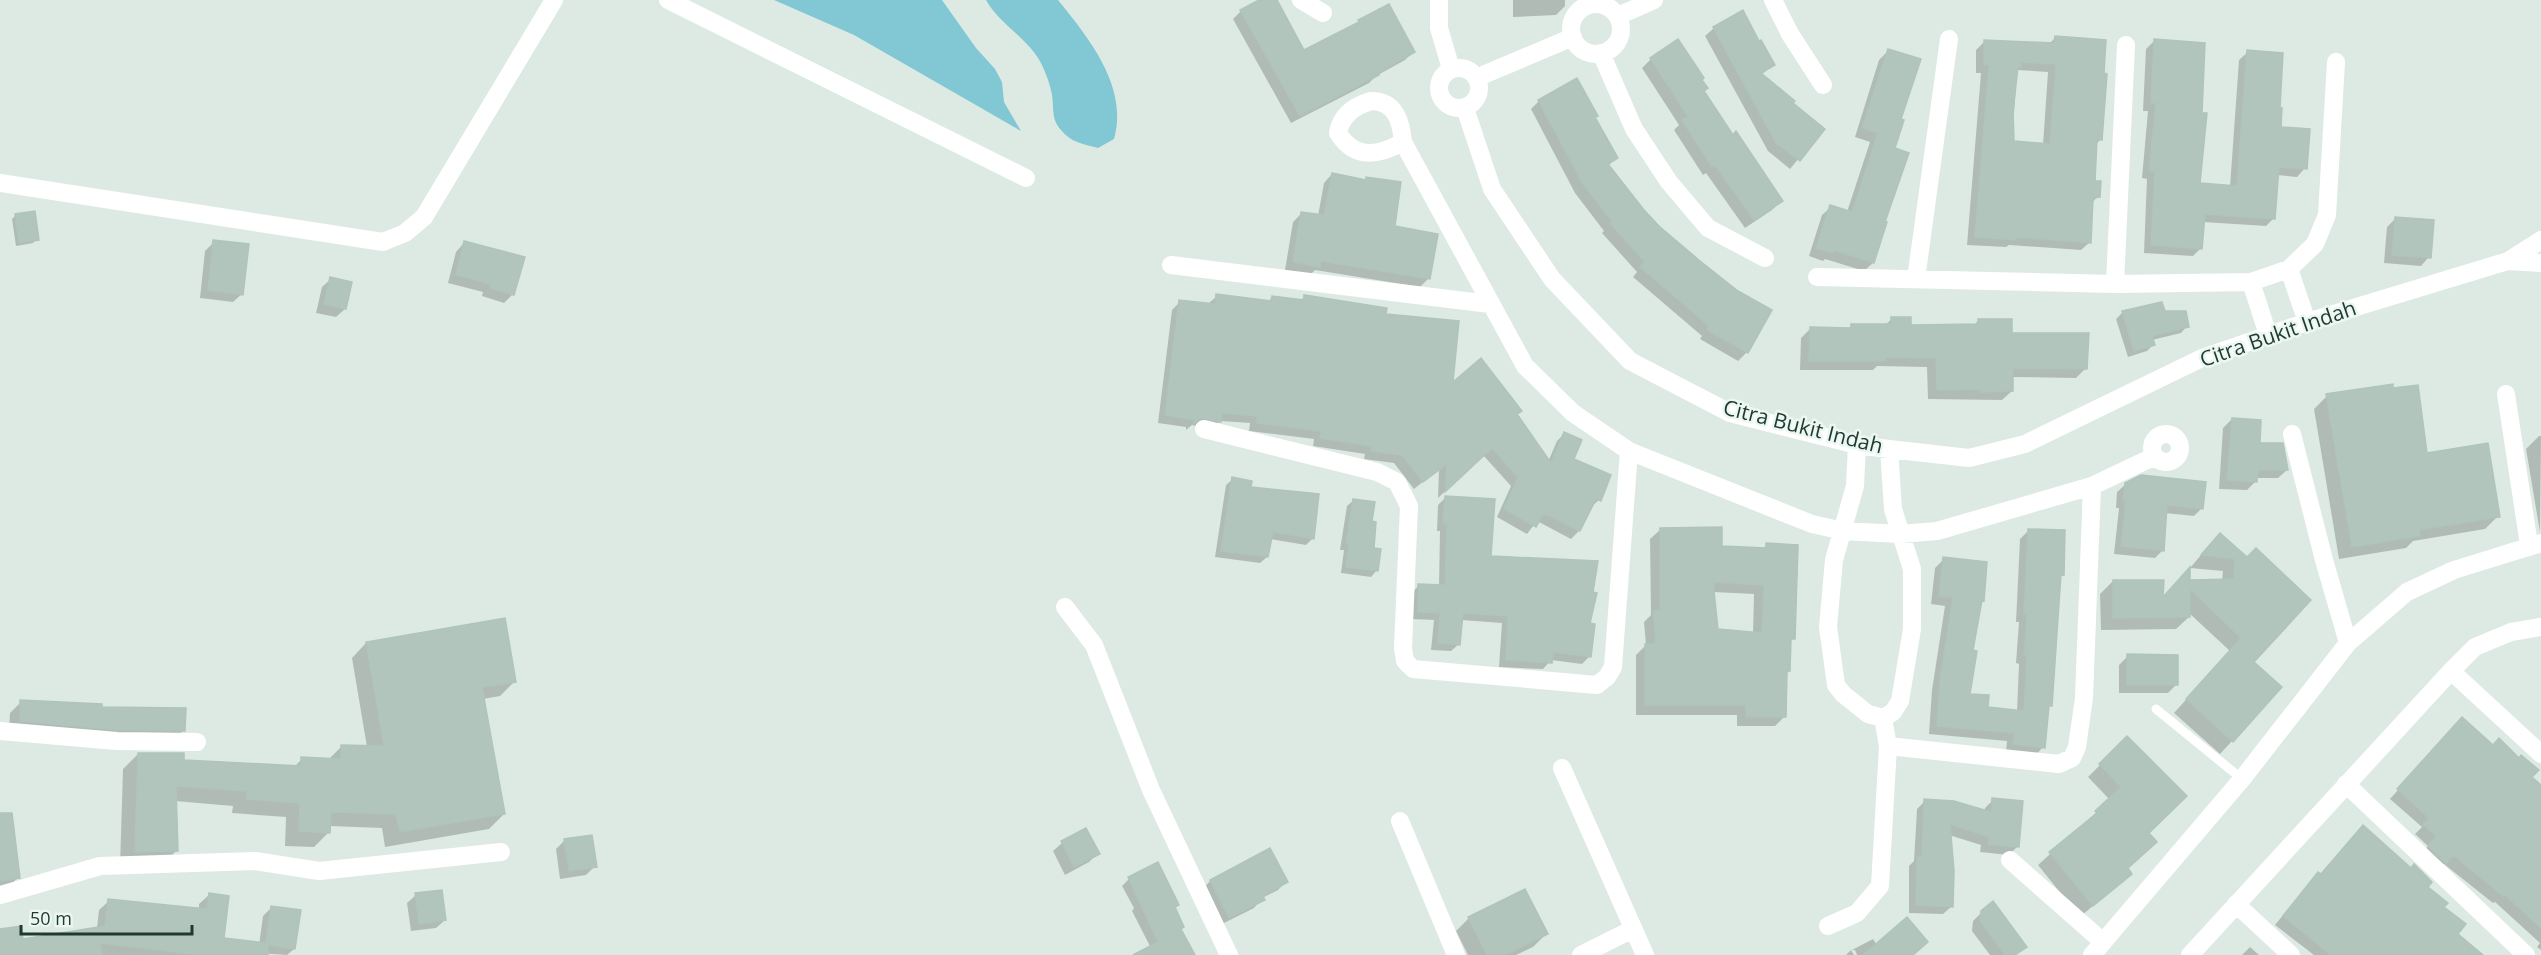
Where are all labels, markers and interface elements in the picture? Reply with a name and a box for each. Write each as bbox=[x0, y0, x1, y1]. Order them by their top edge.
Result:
street label: Citra Bukit Indah bbox=[2196, 293, 2360, 373]
street label: Citra Bukit Indah bbox=[1720, 393, 1886, 459]
scale bar bbox=[21, 898, 192, 936]
text: 50 m bbox=[30, 906, 72, 930]

